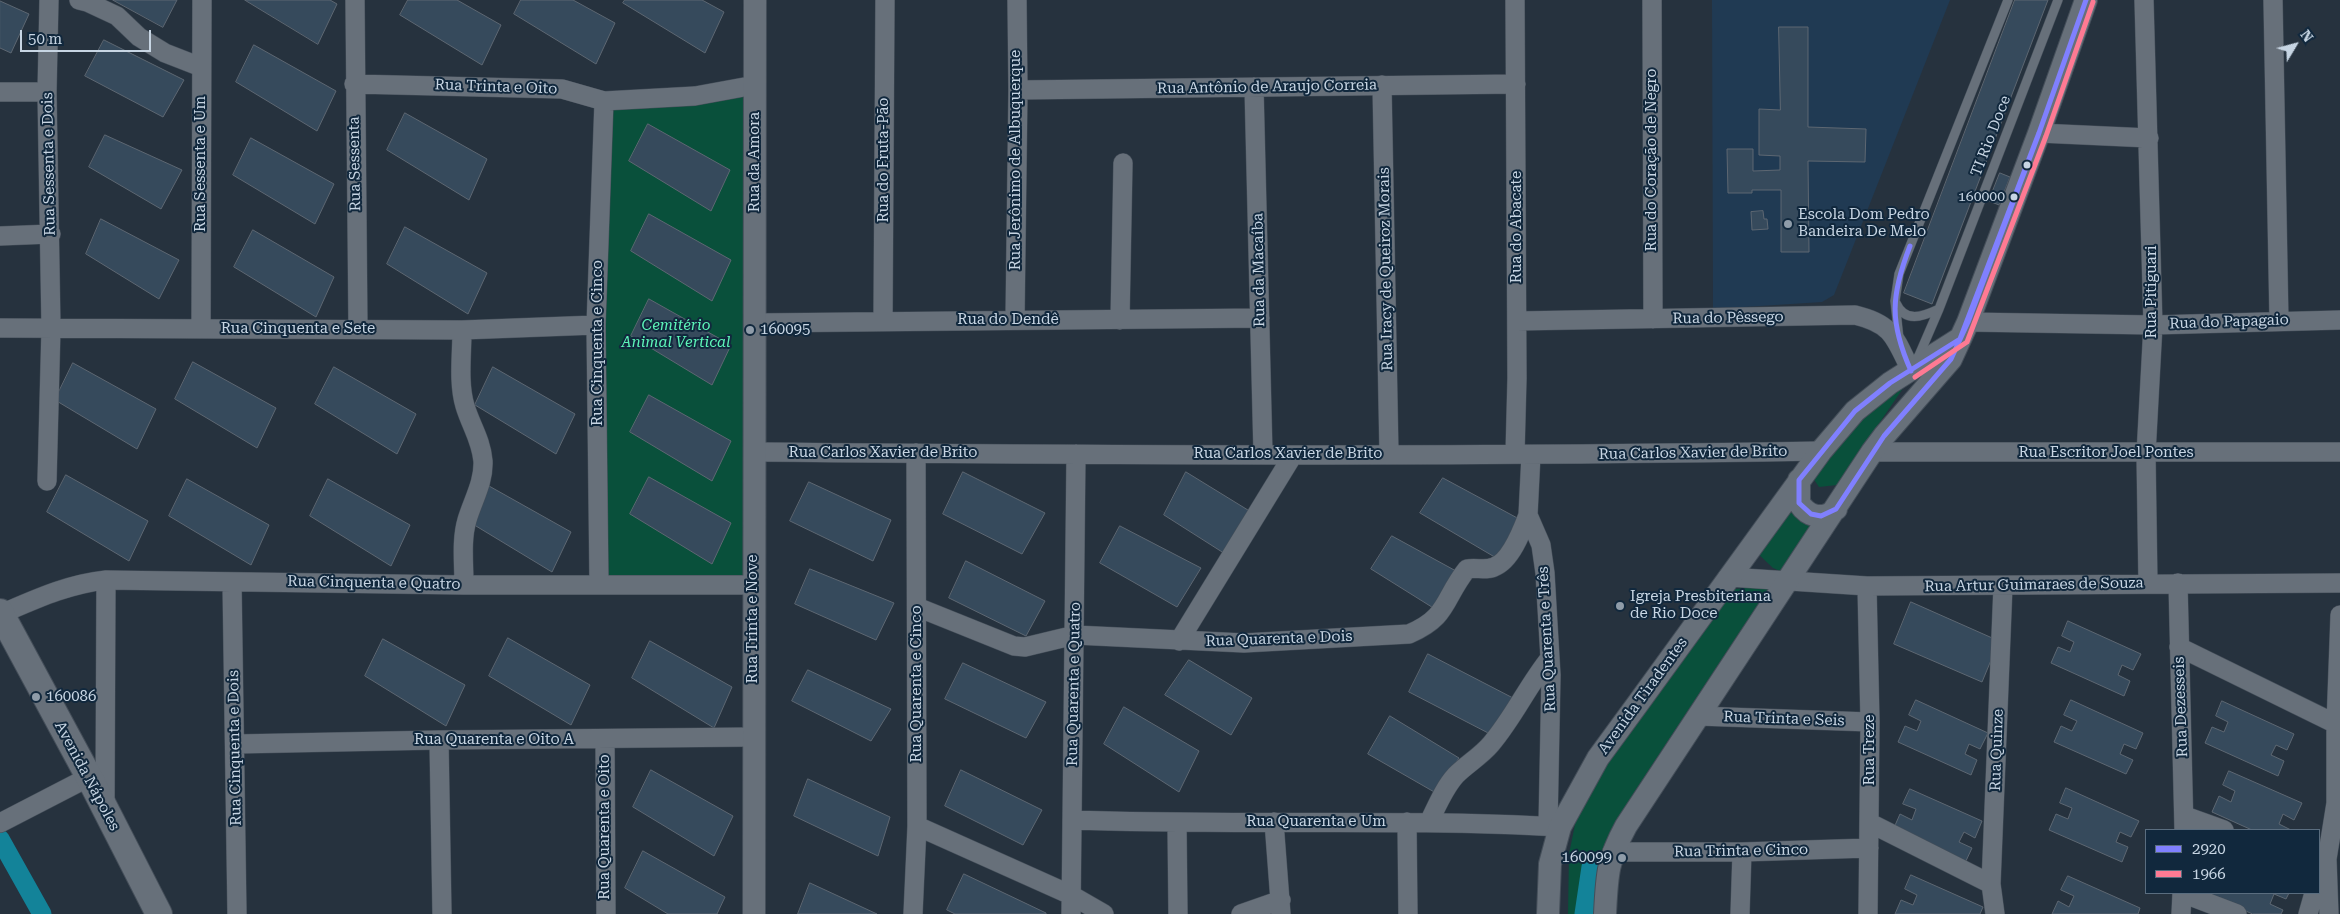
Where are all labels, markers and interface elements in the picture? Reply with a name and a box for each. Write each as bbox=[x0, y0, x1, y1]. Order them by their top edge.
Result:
scale bar bbox=[22, 20, 154, 52]
north arrow bbox=[2270, 20, 2320, 70]
text: N bbox=[2297, 27, 2317, 45]
text: 50 m bbox=[28, 30, 62, 48]
street label: Rua Jerônimo de Albuquerque bbox=[1007, 50, 1025, 270]
street label: Rua do Coração de Negro bbox=[1643, 69, 1661, 251]
street label: Rua Trinta e Oito bbox=[434, 76, 558, 98]
street label: Rua Antônio de Araujo Correia bbox=[1157, 76, 1377, 98]
street label: Rua Sessenta e Dois bbox=[39, 92, 59, 236]
street label: TI Rio Doce bbox=[1967, 93, 2015, 179]
street label: Rua Sessenta e Um bbox=[192, 96, 210, 232]
street label: Rua do Fruta-Pão bbox=[875, 97, 893, 223]
street label: Rua da Amora bbox=[746, 112, 764, 212]
street label: Rua Sessenta bbox=[345, 116, 365, 212]
unlabelled marker bbox=[2022, 160, 2032, 170]
street label: Rua Iracy de Queiroz Morais bbox=[1375, 167, 1397, 371]
street label: Rua do Abacate bbox=[1508, 171, 1526, 283]
place label: 160000 bbox=[1958, 189, 2005, 205]
marker: 160000 bbox=[2009, 192, 2019, 202]
place label: Escola Dom Pedro Bandeira De Melo bbox=[1798, 206, 1930, 241]
street label: Rua da Macaíba bbox=[1249, 213, 1269, 327]
marker: Escola Dom Pedro Bandeira De Melo bbox=[1782, 218, 1794, 230]
street label: Rua Pitiguari bbox=[2143, 245, 2161, 339]
street label: Rua Cinquenta e Cinco bbox=[589, 260, 607, 426]
street label: Rua do Pêssego bbox=[1672, 308, 1784, 328]
street label: Rua do Dendê bbox=[957, 311, 1059, 329]
street label: Rua do Papagaio bbox=[2169, 311, 2289, 333]
park label: Cemitério Animal Vertical bbox=[621, 317, 731, 352]
street label: Rua Cinquenta e Sete bbox=[221, 320, 375, 338]
place label: 160095 bbox=[760, 321, 810, 339]
marker: 160095 bbox=[744, 324, 756, 336]
street label: Rua Carlos Xavier de Brito bbox=[1598, 442, 1788, 464]
street label: Rua Carlos Xavier de Brito bbox=[789, 444, 977, 462]
street label: Rua Escritor Joel Pontes bbox=[2018, 444, 2194, 462]
street label: Rua Carlos Xavier de Brito bbox=[1194, 445, 1382, 463]
street label: Rua Trinta e Nove bbox=[744, 555, 762, 683]
street label: Rua Quarenta e Três bbox=[1534, 566, 1560, 712]
street label: Rua Cinquenta e Quatro bbox=[287, 572, 461, 594]
street label: Rua Artur Guimaraes de Souza bbox=[1924, 574, 2144, 596]
place label: Igreja Presbiteriana de Rio Doce bbox=[1630, 588, 1771, 623]
marker: Igreja Presbiteriana de Rio Doce bbox=[1614, 600, 1626, 612]
street label: Rua Quarenta e Quatro bbox=[1064, 602, 1084, 766]
street label: Rua Quarenta e Cinco bbox=[908, 605, 926, 763]
street label: Rua Quarenta e Dois bbox=[1205, 627, 1353, 651]
street label: Avenida Tiradentes bbox=[1595, 634, 1691, 758]
street label: Rua Dezesseis bbox=[2170, 656, 2192, 758]
street label: Rua Cinquenta e Dois bbox=[225, 670, 245, 826]
place label: 160086 bbox=[46, 688, 96, 706]
marker: 160086 bbox=[30, 691, 42, 703]
street label: Rua Trinta e Seis bbox=[1723, 708, 1845, 730]
street label: Rua Quinze bbox=[1987, 708, 2007, 792]
street label: Rua Treze bbox=[1861, 715, 1879, 785]
street label: Avenida Nápoles bbox=[51, 718, 123, 834]
street label: Rua Quarenta e Oito A bbox=[414, 731, 574, 749]
street label: Rua Quarenta e Oito bbox=[596, 754, 614, 900]
street label: Rua Quarenta e Um bbox=[1246, 813, 1386, 831]
legend bbox=[2145, 829, 2320, 894]
text: 2920 bbox=[2192, 840, 2226, 858]
street label: Rua Trinta e Cinco bbox=[1674, 841, 1808, 861]
place label: 160099 bbox=[1562, 849, 1612, 867]
marker: 160099 bbox=[1616, 852, 1628, 864]
text: 1966 bbox=[2192, 865, 2226, 883]

